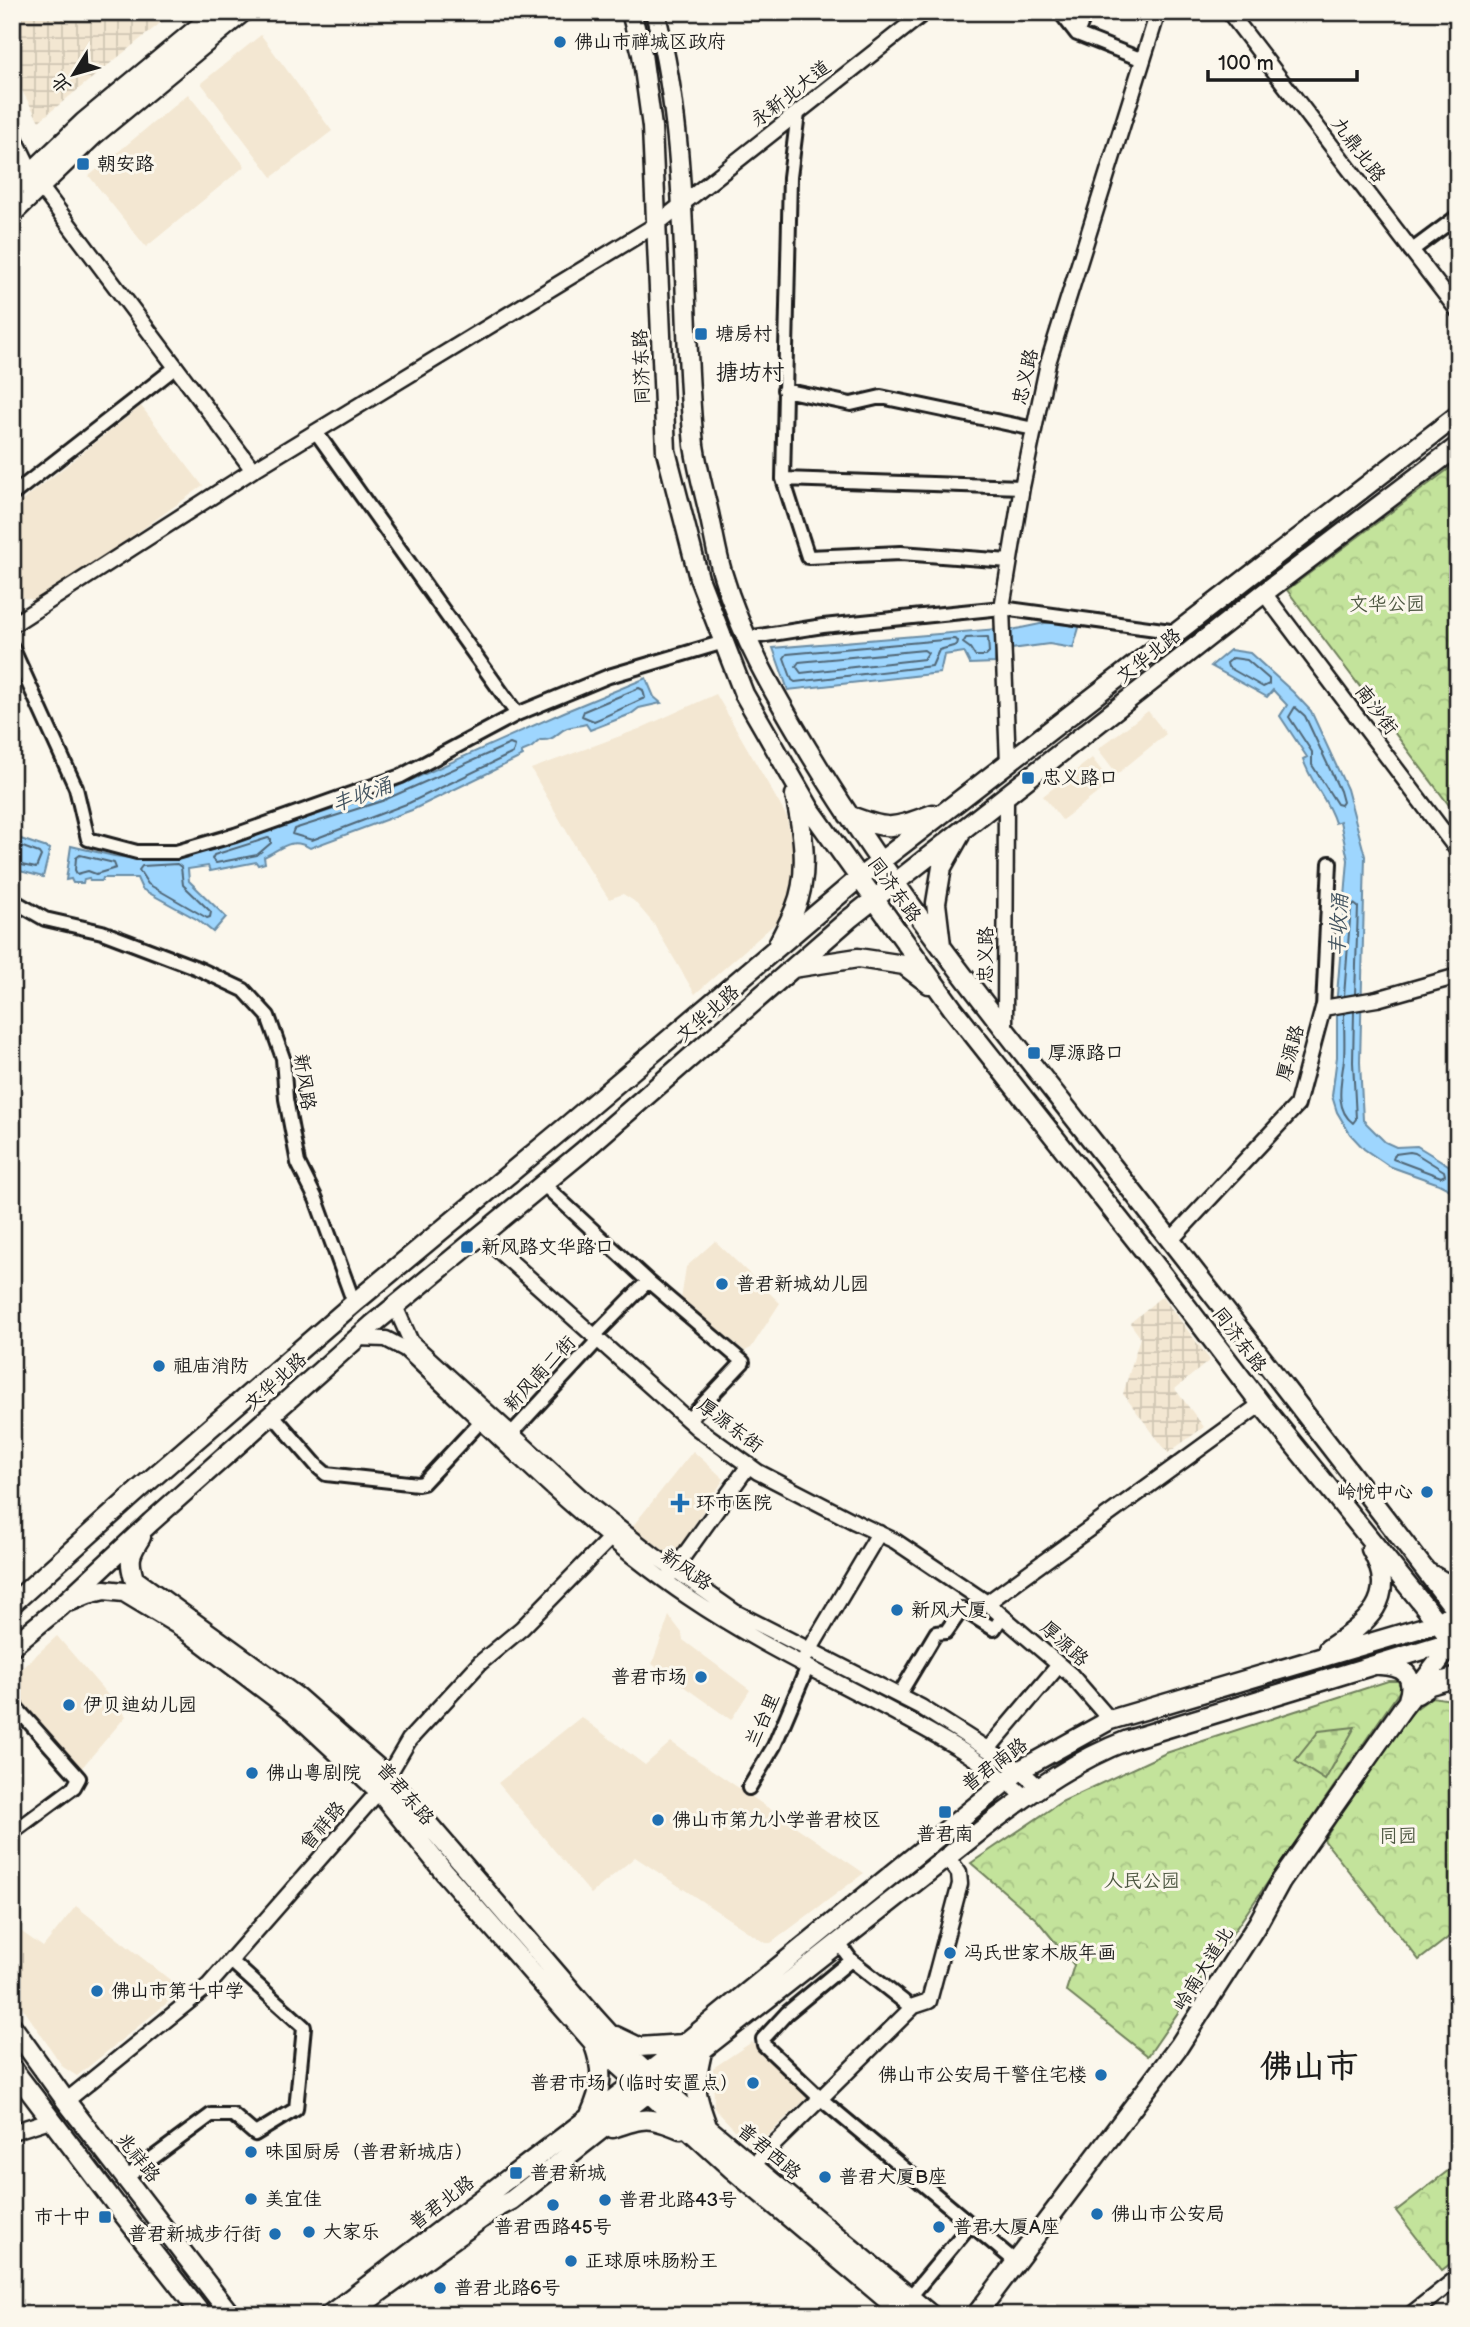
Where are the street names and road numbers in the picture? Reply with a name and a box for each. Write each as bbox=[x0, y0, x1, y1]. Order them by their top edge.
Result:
street label: 永新北大道 bbox=[746, 56, 836, 132]
street label: 九鼎北路 bbox=[1326, 113, 1390, 187]
street label: 同济东路 bbox=[629, 329, 655, 405]
street label: 忠义路 bbox=[1008, 347, 1044, 407]
street label: 文华北路 bbox=[1112, 624, 1186, 688]
street label: 南沙街 bbox=[1350, 680, 1402, 740]
street label: 同济东路 bbox=[862, 852, 926, 928]
street label: 忠义路 bbox=[975, 926, 998, 984]
street label: 文华北路 bbox=[672, 980, 744, 1048]
street label: 厚源路 bbox=[1273, 1022, 1309, 1084]
street label: 新风路 bbox=[289, 1052, 319, 1112]
street label: 同济东路 bbox=[1207, 1303, 1271, 1377]
street label: 新风南二街 bbox=[499, 1331, 581, 1417]
street label: 文华北路 bbox=[240, 1348, 312, 1416]
street label: 厚源东街 bbox=[693, 1394, 767, 1458]
street label: 新风路 bbox=[656, 1544, 716, 1596]
street label: 厚源路 bbox=[1035, 1616, 1093, 1672]
street label: 兰台里 bbox=[741, 1689, 785, 1751]
street label: 普君南路 bbox=[957, 1733, 1033, 1797]
street label: 普君东路 bbox=[371, 1758, 439, 1830]
street label: 曾祥路 bbox=[296, 1797, 350, 1855]
street label: 岭南大道北 bbox=[1169, 1923, 1239, 2015]
street label: 普君西路 bbox=[732, 2119, 806, 2185]
street label: 兆祥路 bbox=[111, 2128, 165, 2188]
street label: 普君北路 bbox=[405, 2171, 479, 2235]

